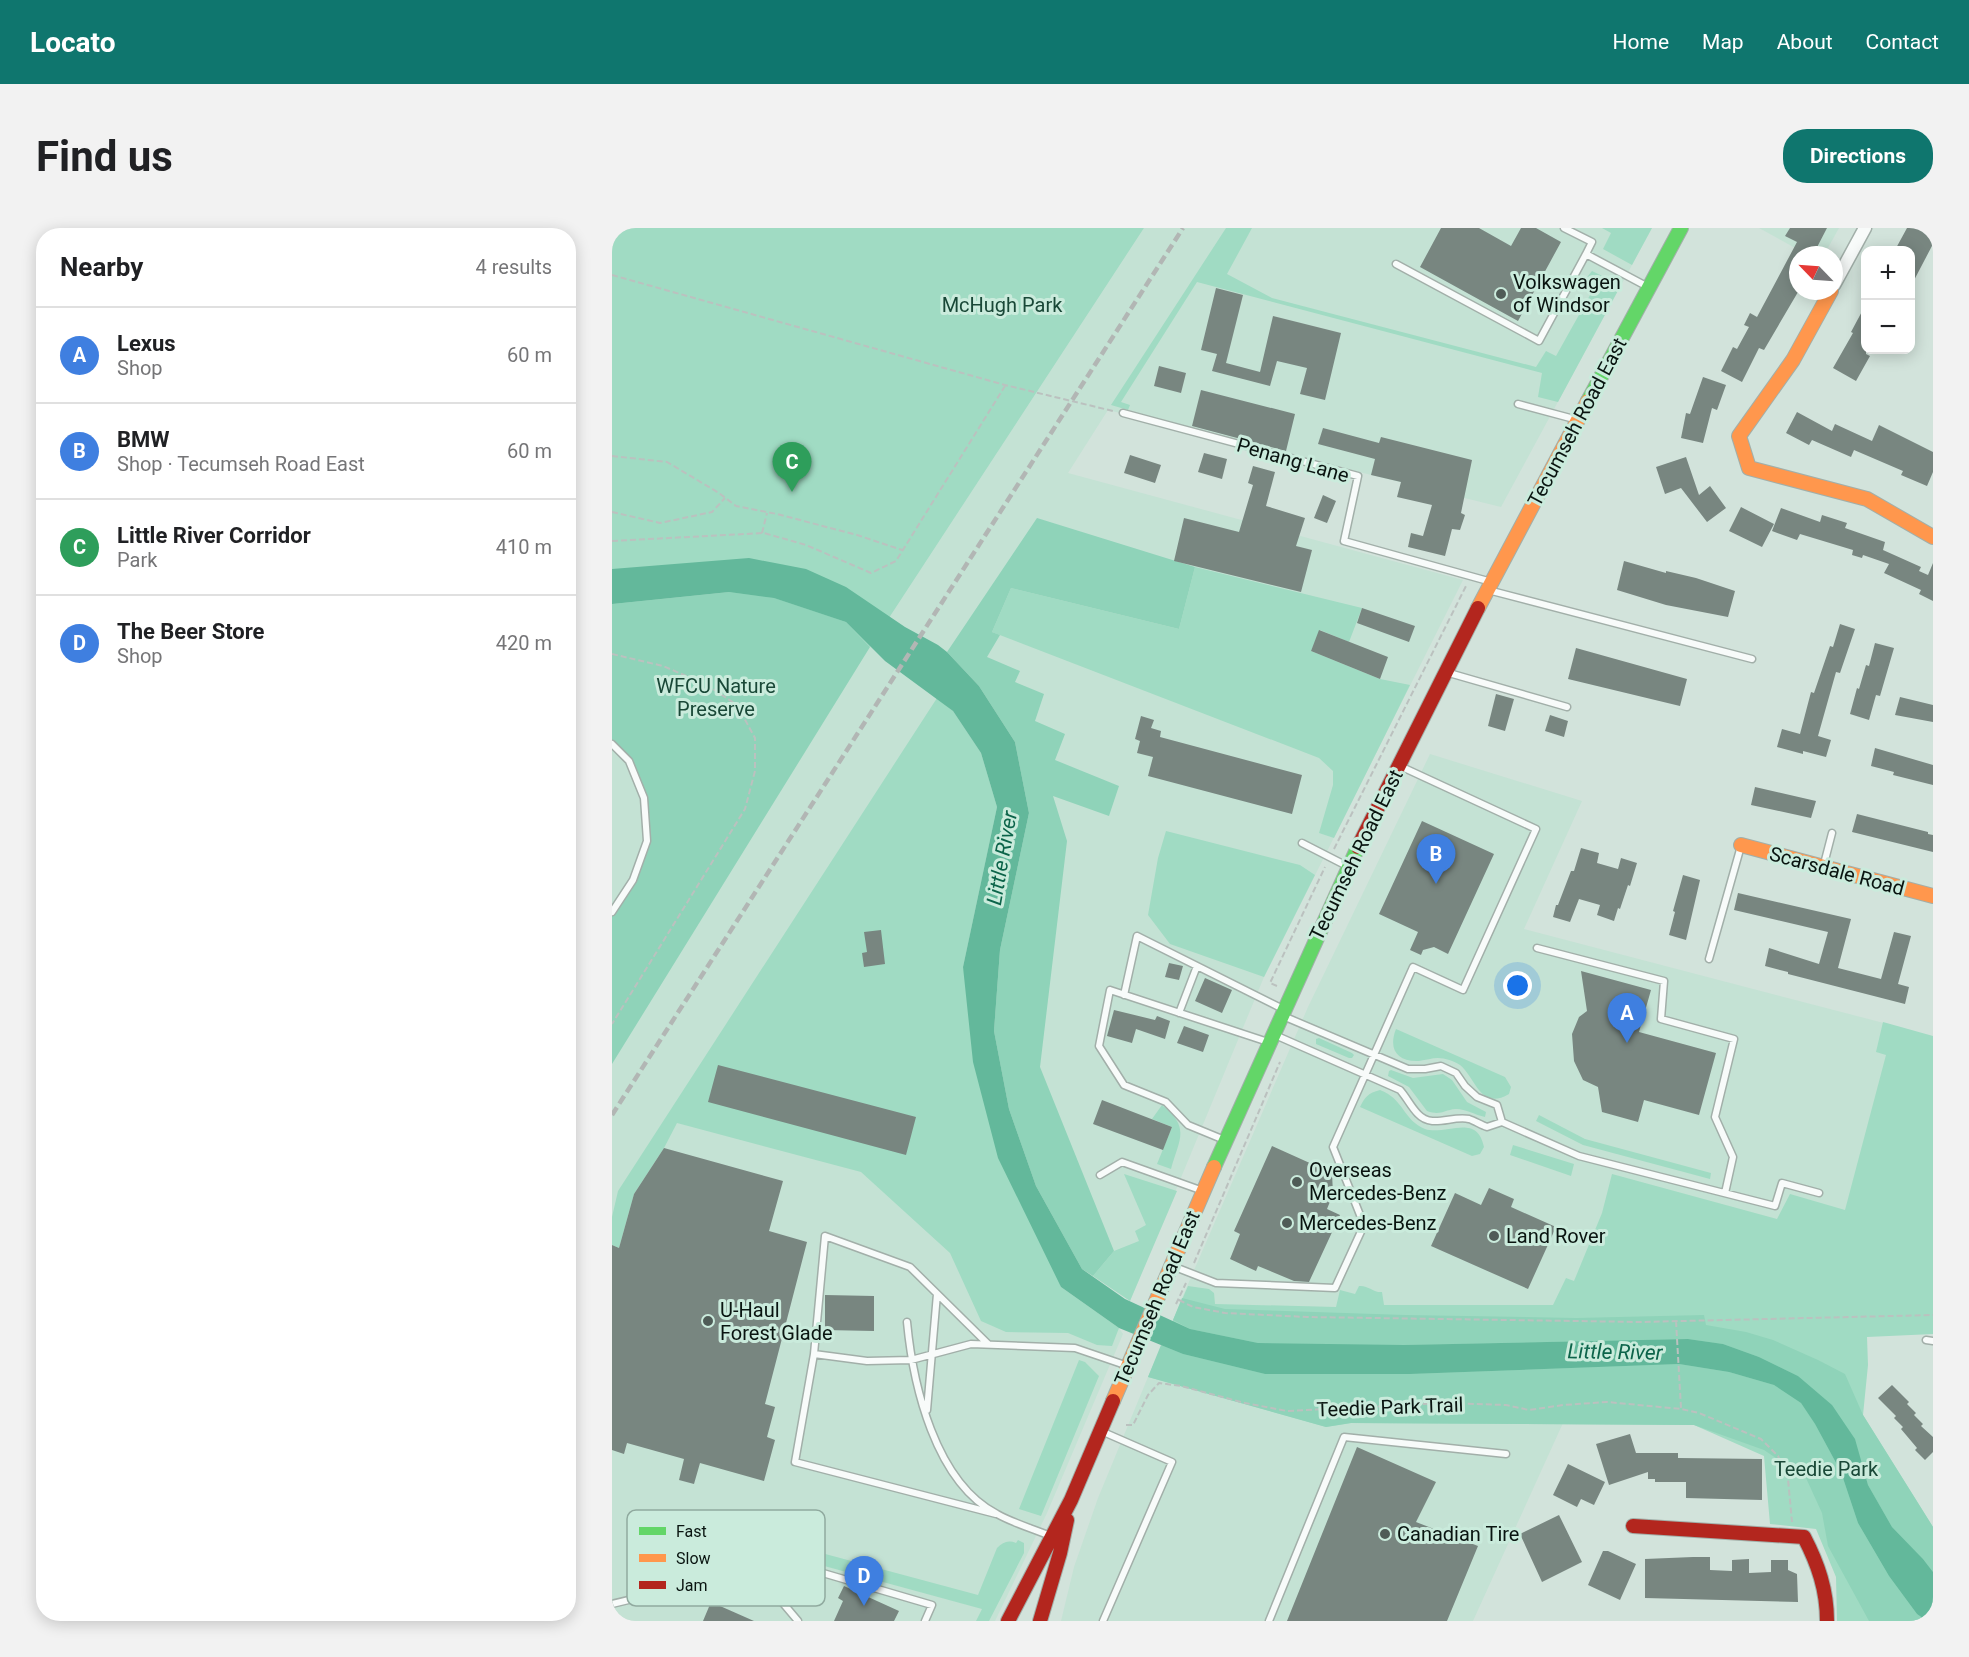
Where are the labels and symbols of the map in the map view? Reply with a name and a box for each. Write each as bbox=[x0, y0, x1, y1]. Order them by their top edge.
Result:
north arrow bbox=[1789, 246, 1843, 300]
place label: Volkswagen of Windsor bbox=[1513, 270, 1621, 317]
marker: Volkswagen of Windsor bbox=[1494, 287, 1508, 301]
park label: McHugh Park bbox=[942, 293, 1063, 317]
street label: Tecumseh Road East bbox=[1522, 334, 1632, 510]
street label: Penang Lane bbox=[1234, 433, 1352, 487]
pin: C bbox=[772, 442, 812, 492]
park label: WFCU Nature Preserve bbox=[656, 674, 776, 721]
street label: Tecumseh Road East bbox=[1304, 765, 1408, 945]
water label: Little River bbox=[982, 808, 1022, 907]
pin: B bbox=[1416, 834, 1456, 884]
street label: Scarsdale Road bbox=[1767, 841, 1907, 901]
your location bbox=[1503, 971, 1532, 1000]
pin: A bbox=[1608, 994, 1646, 1043]
place label: Overseas Mercedes-Benz bbox=[1309, 1158, 1447, 1205]
marker: Overseas Mercedes-Benz bbox=[1290, 1175, 1304, 1189]
street label: Tecumseh Road East bbox=[1109, 1207, 1205, 1389]
place label: Mercedes-Benz bbox=[1299, 1211, 1437, 1235]
marker: Mercedes-Benz bbox=[1280, 1216, 1294, 1230]
place label: Land Rover bbox=[1506, 1224, 1606, 1248]
marker: Land Rover bbox=[1487, 1229, 1501, 1243]
place label: U-Haul Forest Glade bbox=[720, 1298, 833, 1345]
marker: U-Haul Forest Glade bbox=[701, 1314, 715, 1328]
water label: Little River bbox=[1567, 1339, 1664, 1365]
street label: Teedie Park Trail bbox=[1316, 1392, 1464, 1422]
park label: Teedie Park bbox=[1774, 1457, 1879, 1481]
legend bbox=[627, 1510, 825, 1606]
text: Fast bbox=[676, 1522, 707, 1541]
place label: Canadian Tire bbox=[1397, 1522, 1519, 1546]
marker: Canadian Tire bbox=[1378, 1527, 1392, 1541]
text: Slow bbox=[676, 1549, 711, 1568]
pin: D bbox=[844, 1556, 884, 1606]
text: Jam bbox=[676, 1576, 708, 1595]

